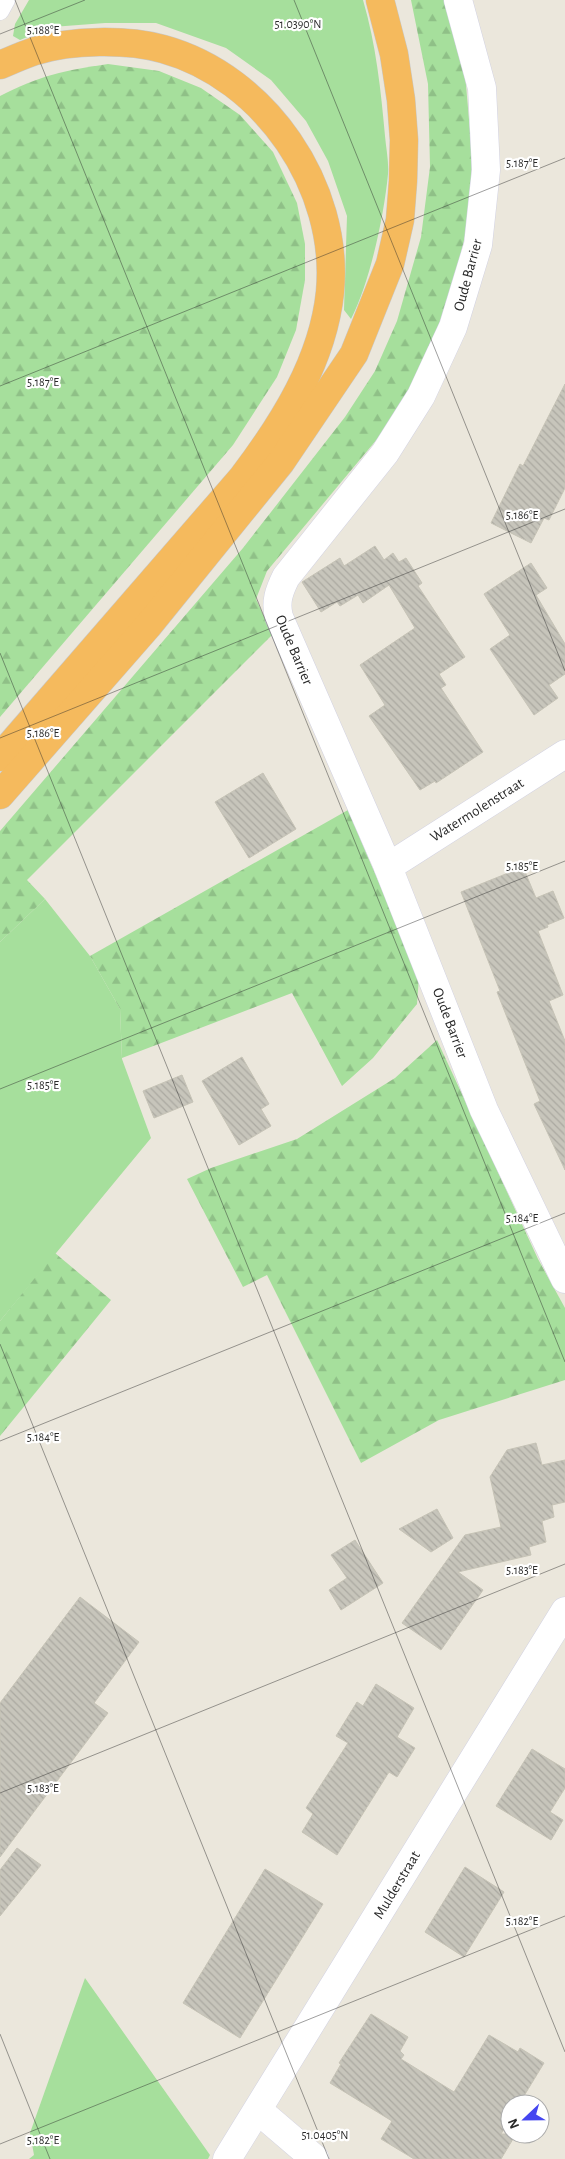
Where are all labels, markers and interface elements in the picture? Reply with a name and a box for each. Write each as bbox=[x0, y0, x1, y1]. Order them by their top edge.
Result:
text: 51.0390°N bbox=[275, 18, 321, 30]
text: 5.188°E bbox=[27, 24, 59, 36]
text: 5.187°E bbox=[506, 157, 538, 169]
street label: Oude Barrier bbox=[451, 237, 485, 313]
text: 5.187°E bbox=[27, 376, 59, 388]
text: 5.186°E bbox=[506, 509, 538, 521]
street label: Oude Barrier bbox=[273, 613, 315, 687]
text: 5.186°E bbox=[27, 727, 59, 739]
street label: Watermolenstraat bbox=[428, 775, 527, 845]
text: 5.185°E bbox=[506, 860, 538, 872]
street label: Oude Barrier bbox=[430, 986, 470, 1060]
text: 5.185°E bbox=[27, 1079, 59, 1091]
text: 5.184°E bbox=[506, 1212, 539, 1224]
text: 5.184°E bbox=[27, 1431, 60, 1443]
text: 5.183°E bbox=[506, 1564, 538, 1576]
text: 5.183°E bbox=[27, 1782, 59, 1794]
street label: Mulderstraat bbox=[371, 1848, 423, 1921]
text: 5.182°E bbox=[506, 1915, 538, 1927]
north arrow bbox=[500, 2094, 550, 2144]
text: N bbox=[506, 2116, 522, 2131]
text: 51.0405°N bbox=[301, 2129, 349, 2141]
text: 5.182°E bbox=[27, 2134, 59, 2146]

